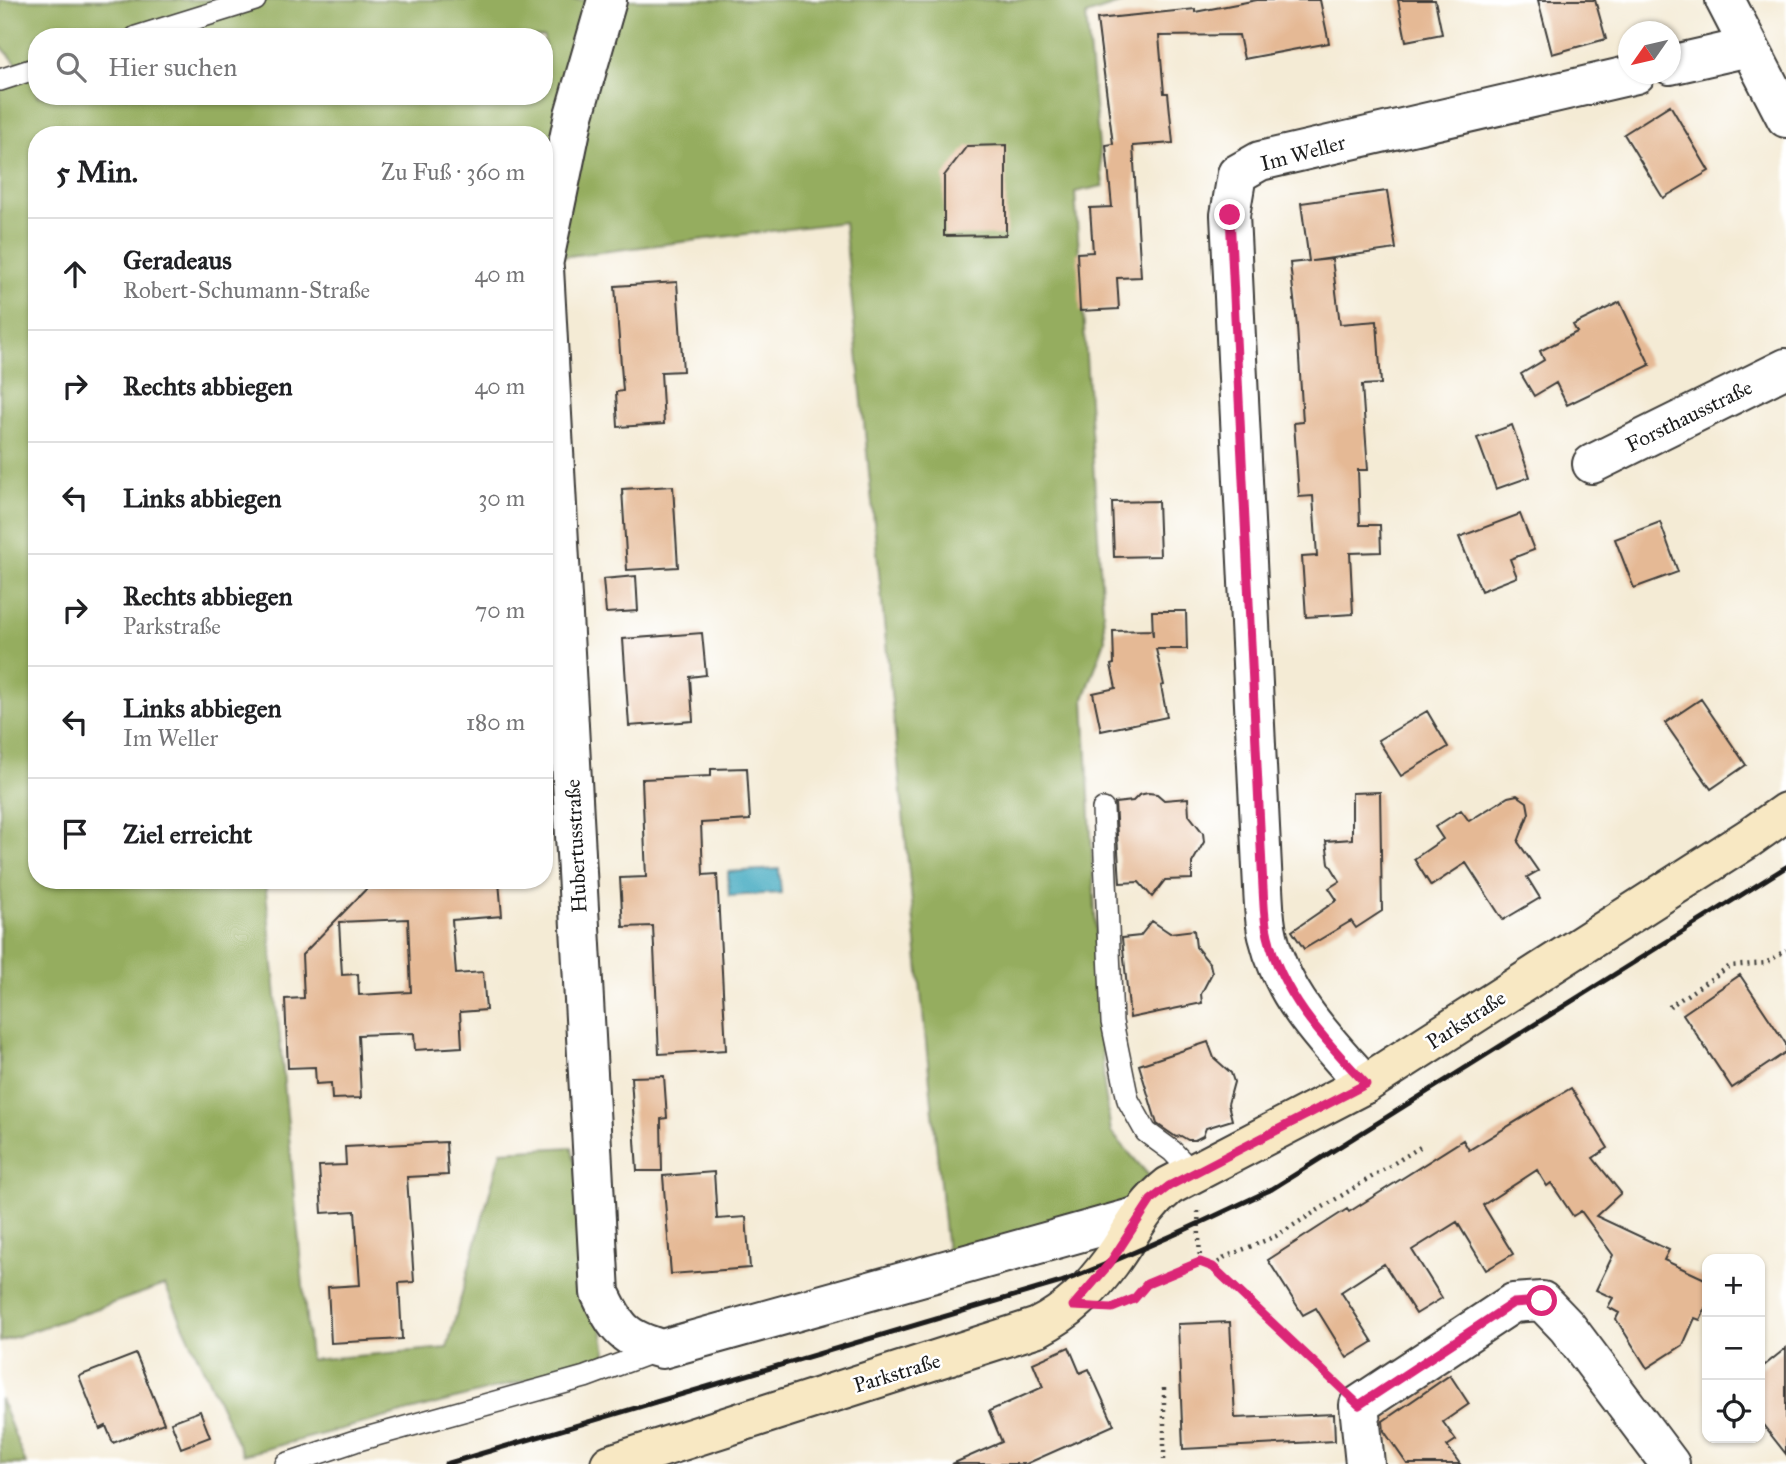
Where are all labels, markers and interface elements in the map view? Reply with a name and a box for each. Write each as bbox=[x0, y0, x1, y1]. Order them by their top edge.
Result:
north arrow bbox=[1618, 21, 1681, 84]
search box bbox=[28, 28, 553, 105]
icon: search bbox=[52, 48, 90, 86]
text: Hier suchen bbox=[108, 51, 237, 83]
street label: Im Weller bbox=[1258, 129, 1348, 177]
text: 5 Min. bbox=[56, 154, 138, 190]
text: Zu Fuß · 360 m bbox=[381, 158, 525, 186]
route end bbox=[1214, 199, 1245, 230]
text: Geradeaus bbox=[123, 244, 232, 276]
icon: ahead bbox=[56, 255, 94, 293]
text: 40 m bbox=[475, 260, 525, 288]
text: Robert-Schumann-Straße bbox=[123, 276, 370, 304]
icon: right bbox=[56, 367, 94, 405]
text: Rechts abbiegen bbox=[123, 370, 293, 402]
text: 40 m bbox=[475, 372, 525, 400]
street label: Forsthausstraße bbox=[1621, 374, 1757, 458]
icon: left bbox=[56, 479, 94, 517]
text: Links abbiegen bbox=[123, 482, 282, 514]
text: 30 m bbox=[478, 484, 525, 512]
text: Rechts abbiegen bbox=[123, 580, 293, 612]
icon: right bbox=[56, 591, 94, 629]
text: 70 m bbox=[475, 596, 525, 624]
text: Parkstraße bbox=[123, 612, 221, 640]
text: Links abbiegen bbox=[123, 692, 282, 724]
icon: left bbox=[56, 703, 94, 741]
text: 180 m bbox=[466, 708, 525, 736]
text: Im Weller bbox=[123, 724, 218, 752]
street label: Hubertusstraße bbox=[560, 778, 592, 913]
icon: arrive bbox=[56, 815, 94, 853]
text: Ziel erreicht bbox=[123, 818, 252, 850]
street label: Parkstraße bbox=[1421, 985, 1511, 1055]
map controls bbox=[1702, 1254, 1765, 1443]
button: + bbox=[1702, 1254, 1765, 1317]
route start bbox=[1526, 1285, 1557, 1316]
button: − bbox=[1702, 1317, 1765, 1380]
street label: Parkstraße bbox=[850, 1347, 944, 1399]
button: locate bbox=[1702, 1380, 1765, 1443]

